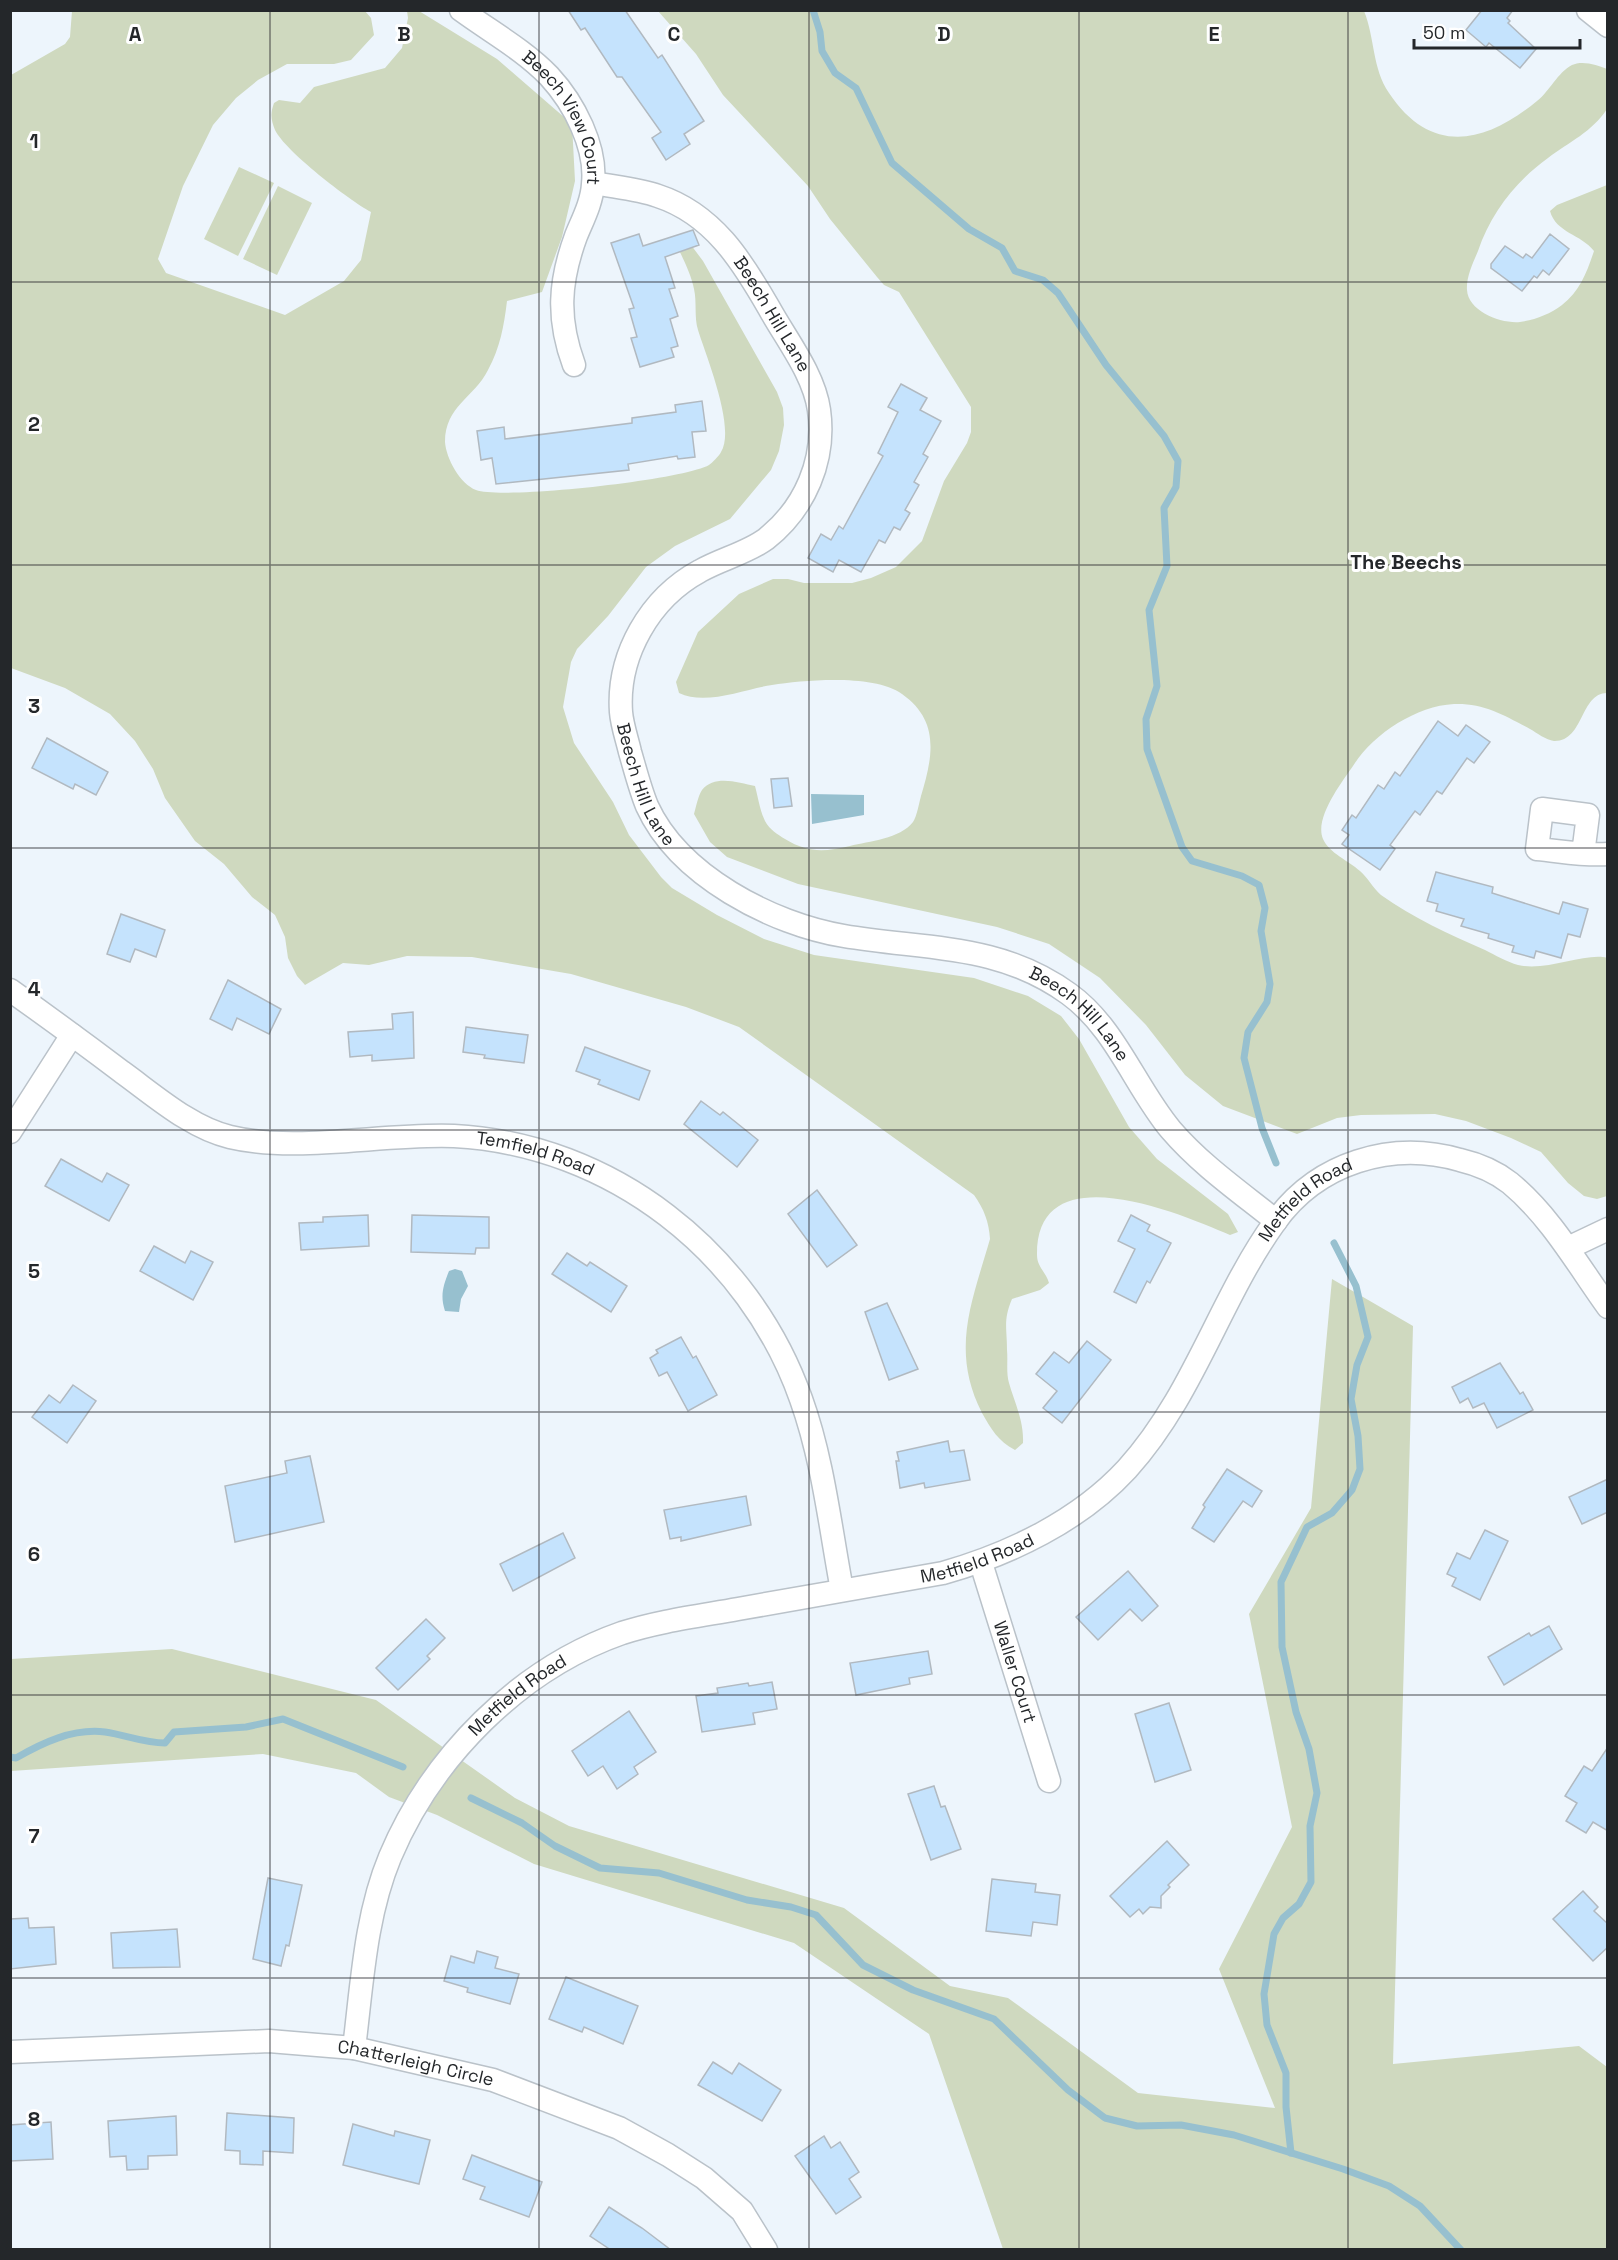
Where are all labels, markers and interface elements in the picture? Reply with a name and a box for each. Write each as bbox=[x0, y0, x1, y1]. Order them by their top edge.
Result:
scale bar bbox=[1414, 12, 1580, 50]
text: A bbox=[129, 21, 142, 47]
text: B bbox=[397, 21, 411, 47]
text: C bbox=[668, 21, 681, 47]
text: D bbox=[937, 21, 951, 47]
text: E bbox=[1208, 21, 1220, 47]
text: 50 m bbox=[1423, 21, 1465, 44]
street label: Beech View Court bbox=[518, 45, 606, 186]
text: 1 bbox=[29, 128, 39, 154]
street label: Beech Hill Lane bbox=[729, 251, 816, 376]
text: 2 bbox=[28, 411, 40, 437]
district label: The Beechs bbox=[1350, 549, 1462, 575]
text: 3 bbox=[28, 693, 40, 719]
street label: Beech Hill Lane bbox=[612, 720, 681, 851]
street label: Beech Hill Lane bbox=[1026, 961, 1135, 1065]
text: 4 bbox=[28, 976, 41, 1002]
street label: Temfield Road bbox=[475, 1126, 598, 1181]
street label: Metfield Road bbox=[1253, 1152, 1356, 1246]
text: 5 bbox=[28, 1258, 40, 1284]
street label: Metfield Road bbox=[918, 1528, 1038, 1588]
text: 6 bbox=[28, 1541, 40, 1567]
street label: Waller Court bbox=[989, 1618, 1042, 1726]
street label: Metfield Road bbox=[463, 1649, 570, 1740]
text: 7 bbox=[28, 1823, 40, 1849]
street label: Chatterleigh Circle bbox=[337, 2035, 496, 2091]
text: 8 bbox=[28, 2106, 40, 2132]

